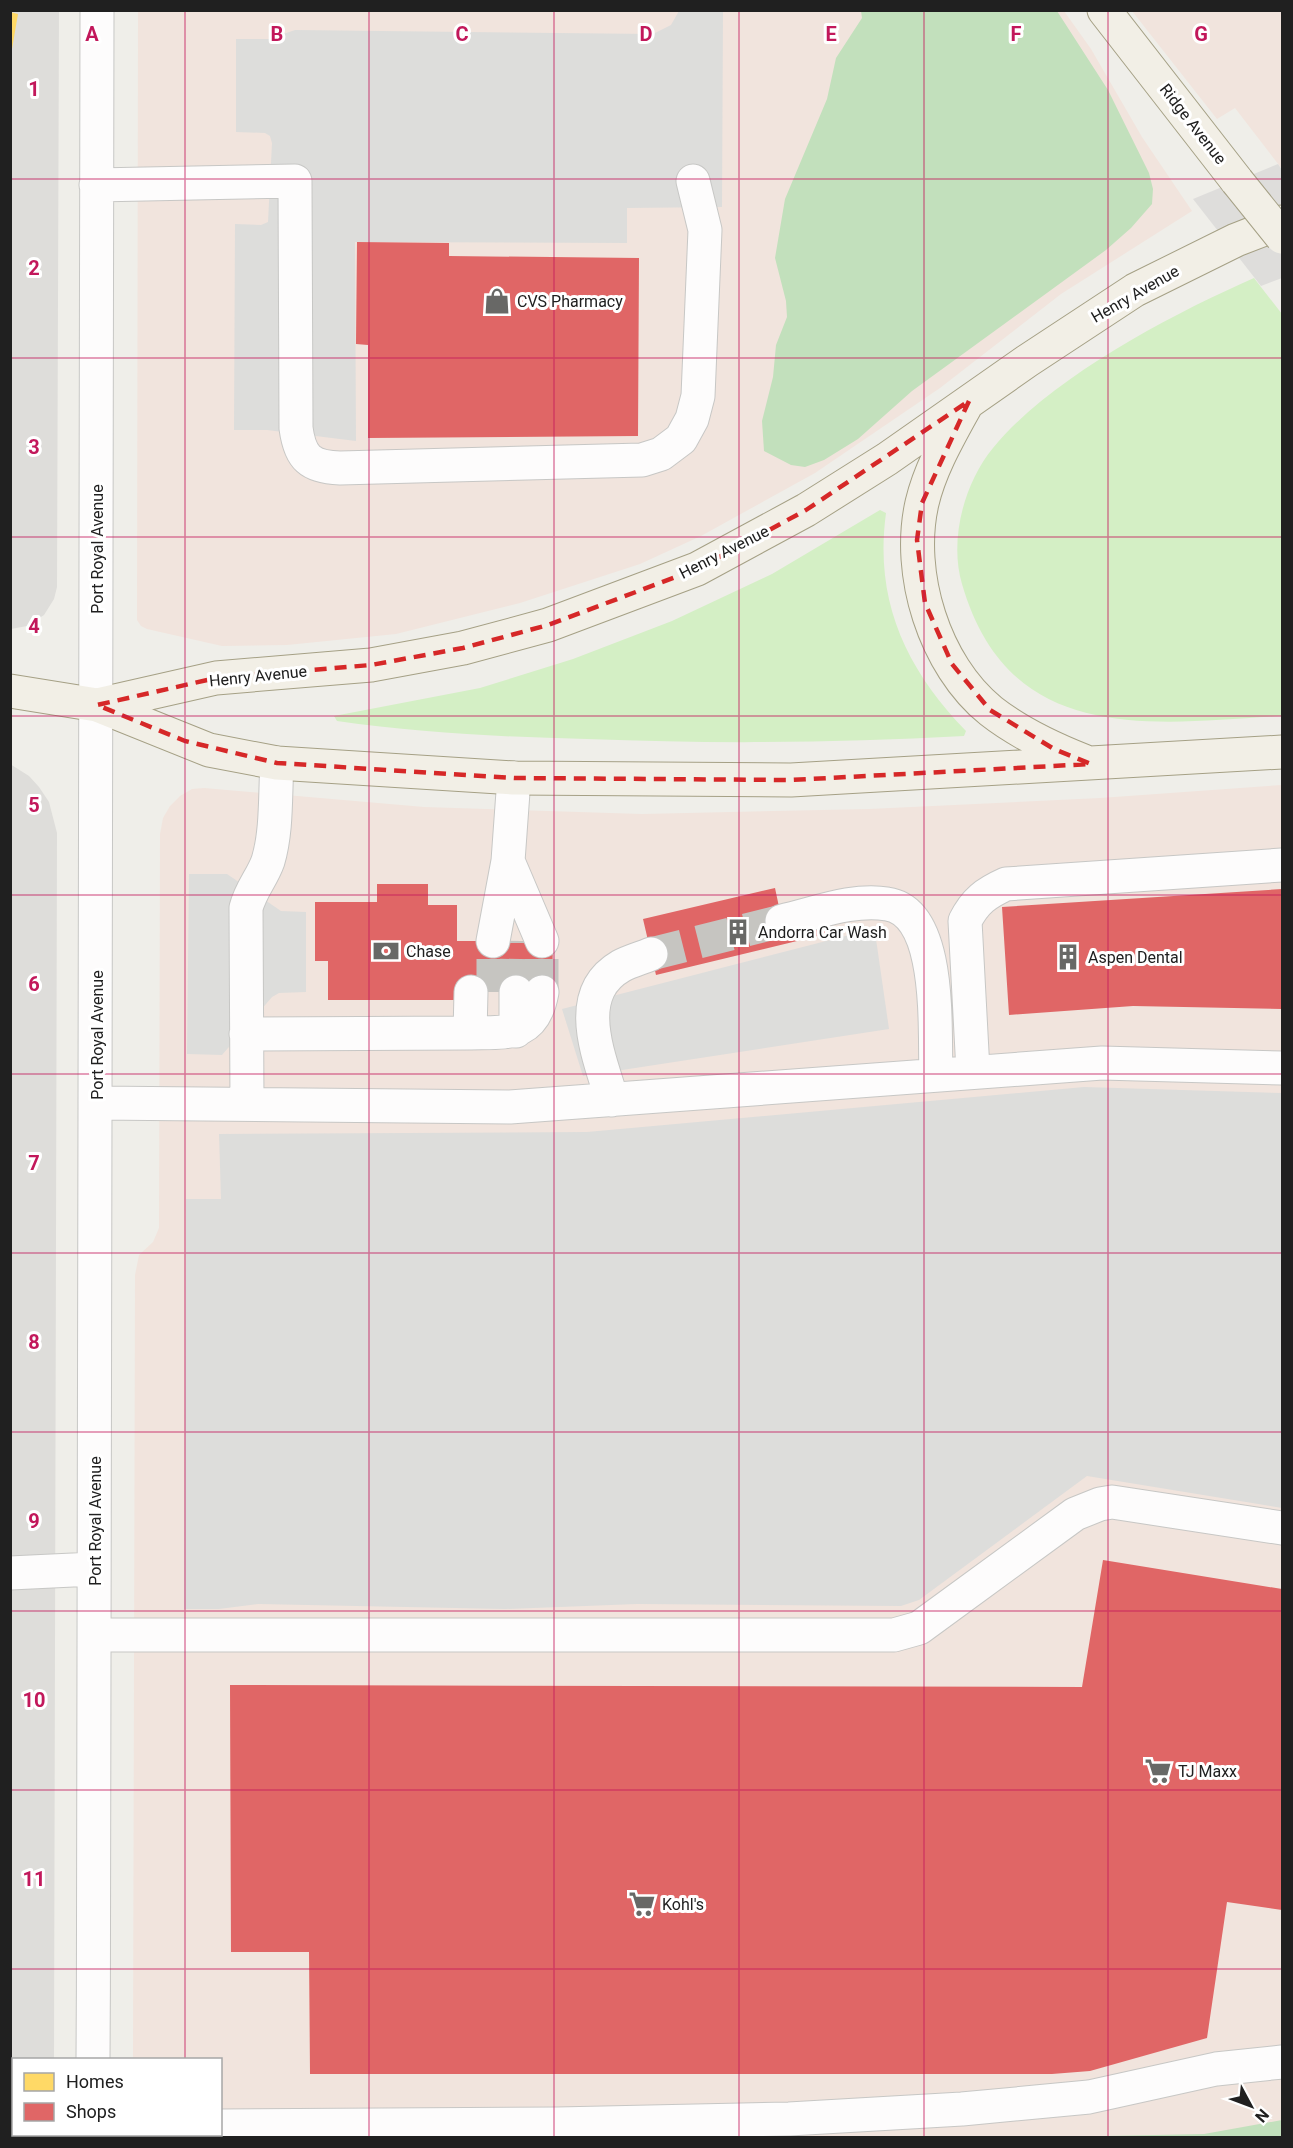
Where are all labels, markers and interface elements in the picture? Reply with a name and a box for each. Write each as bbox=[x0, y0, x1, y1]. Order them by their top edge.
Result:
text: A bbox=[85, 22, 99, 46]
text: B bbox=[271, 22, 283, 46]
text: C bbox=[455, 22, 469, 46]
text: D bbox=[640, 22, 653, 46]
text: E bbox=[825, 22, 837, 46]
text: F bbox=[1011, 22, 1022, 46]
text: G bbox=[1194, 22, 1208, 46]
text: 1 bbox=[28, 77, 40, 101]
street label: Ridge Avenue bbox=[1156, 80, 1230, 168]
text: 2 bbox=[28, 256, 40, 280]
street label: Henry Avenue bbox=[1088, 261, 1182, 327]
shop icon: CVS Pharmacy bbox=[482, 286, 512, 316]
place label: CVS Pharmacy bbox=[517, 292, 623, 311]
text: 3 bbox=[28, 435, 40, 459]
street label: Port Royal Avenue bbox=[88, 484, 107, 614]
street label: Henry Avenue bbox=[676, 521, 772, 583]
text: 4 bbox=[28, 614, 40, 638]
street label: Henry Avenue bbox=[208, 661, 308, 691]
text: 5 bbox=[28, 793, 40, 817]
building icon: Andorra Car Wash bbox=[723, 917, 753, 947]
place label: Andorra Car Wash bbox=[758, 923, 887, 942]
bank icon: Chase bbox=[371, 936, 401, 966]
place label: Chase bbox=[406, 942, 451, 961]
building icon: Aspen Dental bbox=[1053, 942, 1083, 972]
place label: Aspen Dental bbox=[1088, 948, 1183, 967]
street label: Port Royal Avenue bbox=[88, 970, 107, 1100]
text: 6 bbox=[28, 972, 40, 996]
text: 7 bbox=[28, 1151, 40, 1175]
text: 8 bbox=[28, 1330, 40, 1354]
street label: Port Royal Avenue bbox=[86, 1456, 105, 1586]
text: 9 bbox=[28, 1509, 40, 1533]
text: 10 bbox=[23, 1688, 45, 1712]
supermarket icon: TJ Maxx bbox=[1143, 1756, 1173, 1786]
place label: TJ Maxx bbox=[1178, 1762, 1237, 1781]
text: 11 bbox=[23, 1867, 45, 1891]
supermarket icon: Kohl's bbox=[627, 1889, 657, 1919]
place label: Kohl's bbox=[662, 1895, 704, 1914]
legend bbox=[12, 2058, 222, 2136]
text: Homes bbox=[66, 2071, 124, 2092]
north arrow bbox=[1221, 2076, 1281, 2136]
text: Shops bbox=[66, 2101, 116, 2122]
text: N bbox=[1251, 2105, 1273, 2126]

